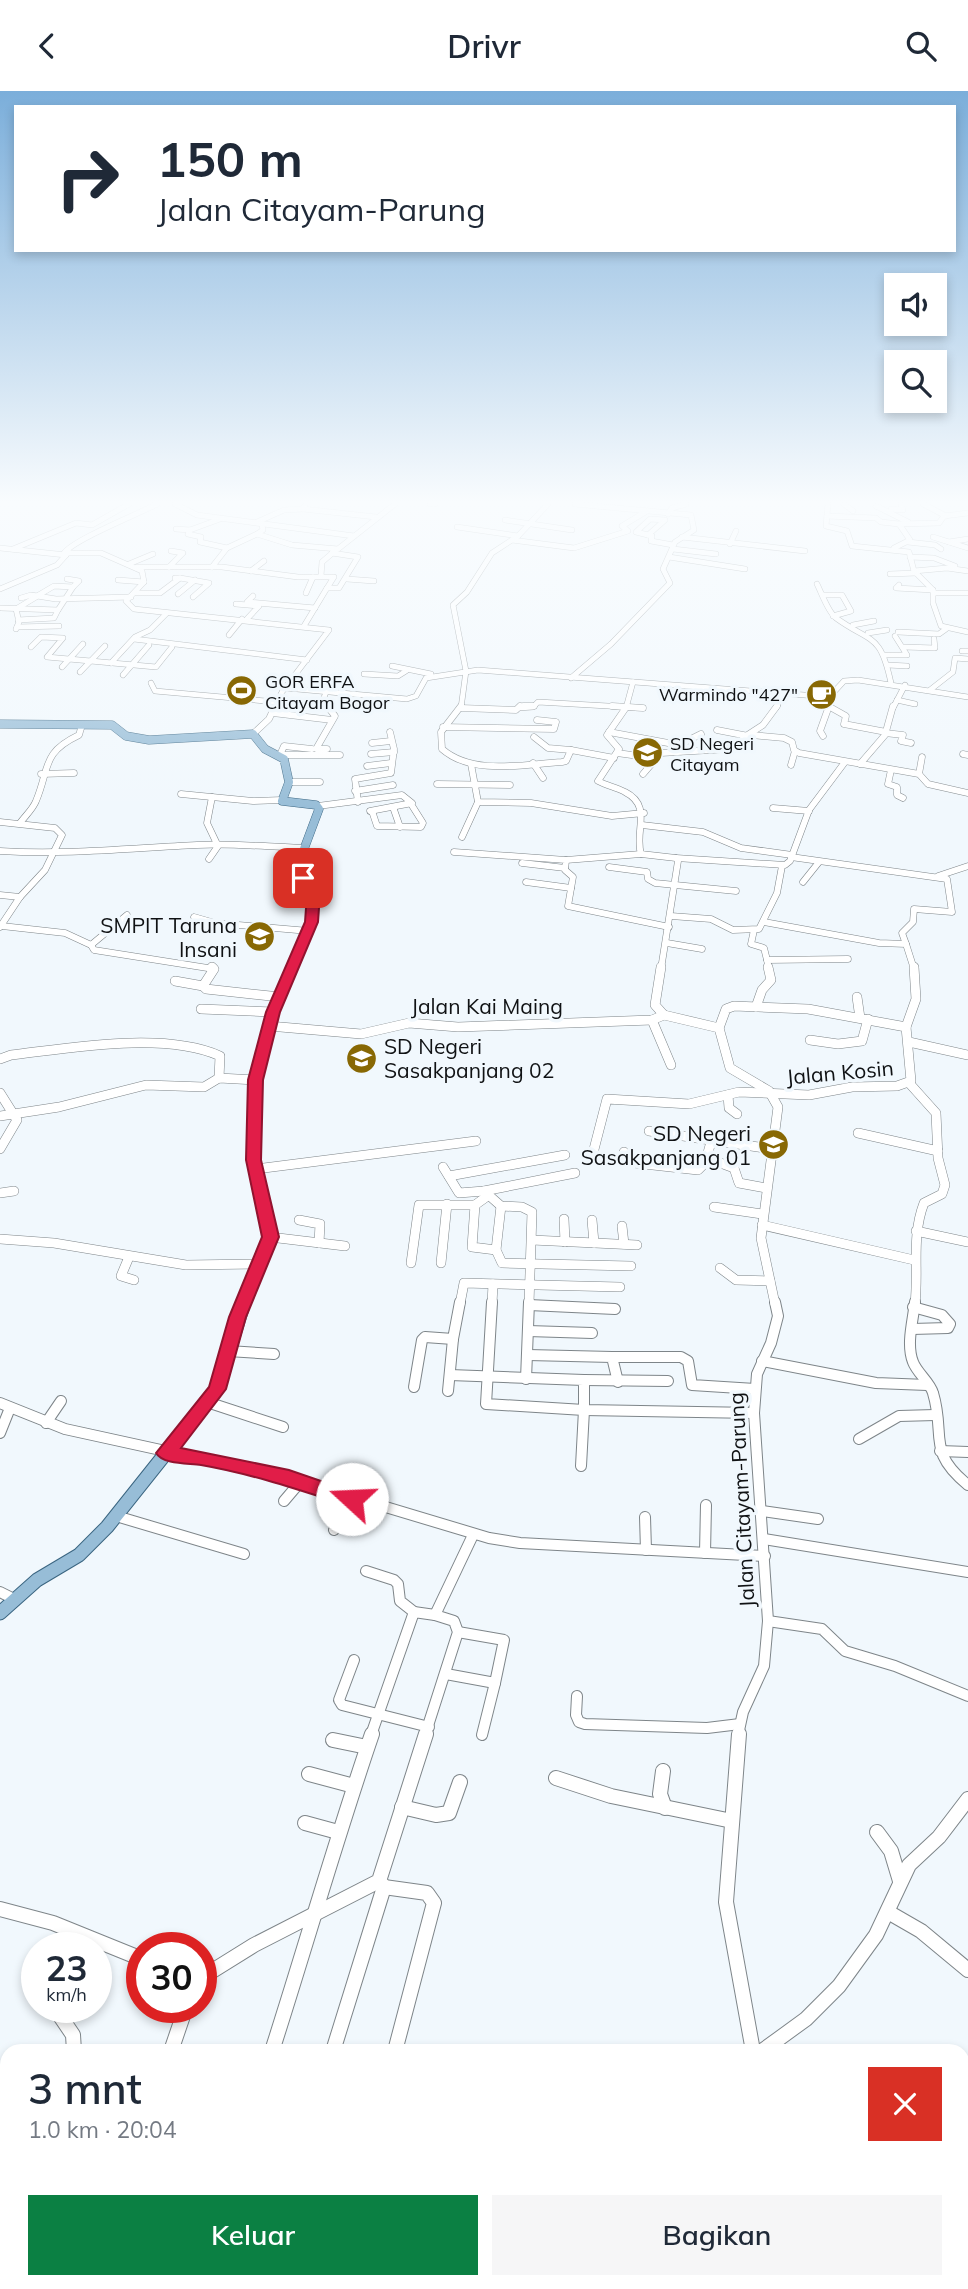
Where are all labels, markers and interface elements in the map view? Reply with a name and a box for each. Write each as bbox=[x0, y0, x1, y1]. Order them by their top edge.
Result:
text: Drivr bbox=[447, 26, 521, 66]
icon: back bbox=[28, 27, 66, 65]
icon: search bbox=[902, 27, 940, 65]
text: 150 m bbox=[157, 128, 303, 189]
icon: right bbox=[42, 133, 133, 224]
text: Jalan Citayam-Parung bbox=[157, 189, 485, 229]
map controls bbox=[884, 273, 947, 413]
button: sound bbox=[884, 273, 947, 336]
button: search bbox=[884, 350, 947, 413]
place label: GOR ERFA Citayam Bogor bbox=[265, 670, 390, 714]
sports icon: GOR ERFA Citayam Bogor bbox=[225, 674, 259, 708]
cafe icon: Warmindo "427" bbox=[804, 677, 838, 711]
place label: Warmindo "427" bbox=[659, 683, 798, 706]
place label: SD Negeri Citayam bbox=[670, 732, 754, 776]
school or university icon: SD Negeri Citayam bbox=[630, 736, 664, 770]
pin bbox=[273, 848, 333, 908]
icon: arrive bbox=[284, 859, 322, 897]
place label: SMPIT Taruna Insani bbox=[100, 912, 237, 962]
school or university icon: SMPIT Taruna Insani bbox=[243, 920, 277, 954]
street label: Jalan Kai Maing bbox=[411, 993, 563, 1019]
place label: SD Negeri Sasakpanjang 02 bbox=[384, 1033, 554, 1083]
school or university icon: SD Negeri Sasakpanjang 02 bbox=[344, 1041, 378, 1075]
street label: Jalan Kosin bbox=[785, 1054, 895, 1090]
place label: SD Negeri Sasakpanjang 01 bbox=[581, 1120, 751, 1170]
school or university icon: SD Negeri Sasakpanjang 01 bbox=[757, 1128, 791, 1162]
street label: Jalan Citayam-Parung bbox=[722, 1392, 760, 1608]
position arrow bbox=[315, 1462, 389, 1536]
speed limit sign: 30 bbox=[126, 1932, 217, 2023]
text: 23 bbox=[45, 1946, 88, 1990]
text: km/h bbox=[46, 1983, 87, 2006]
text: 3 mnt bbox=[28, 2062, 142, 2115]
button: close bbox=[868, 2067, 942, 2141]
text: 1.0 km · 20:04 bbox=[28, 2115, 177, 2144]
button: Keluar bbox=[28, 2195, 478, 2275]
button: Bagikan bbox=[492, 2195, 942, 2275]

